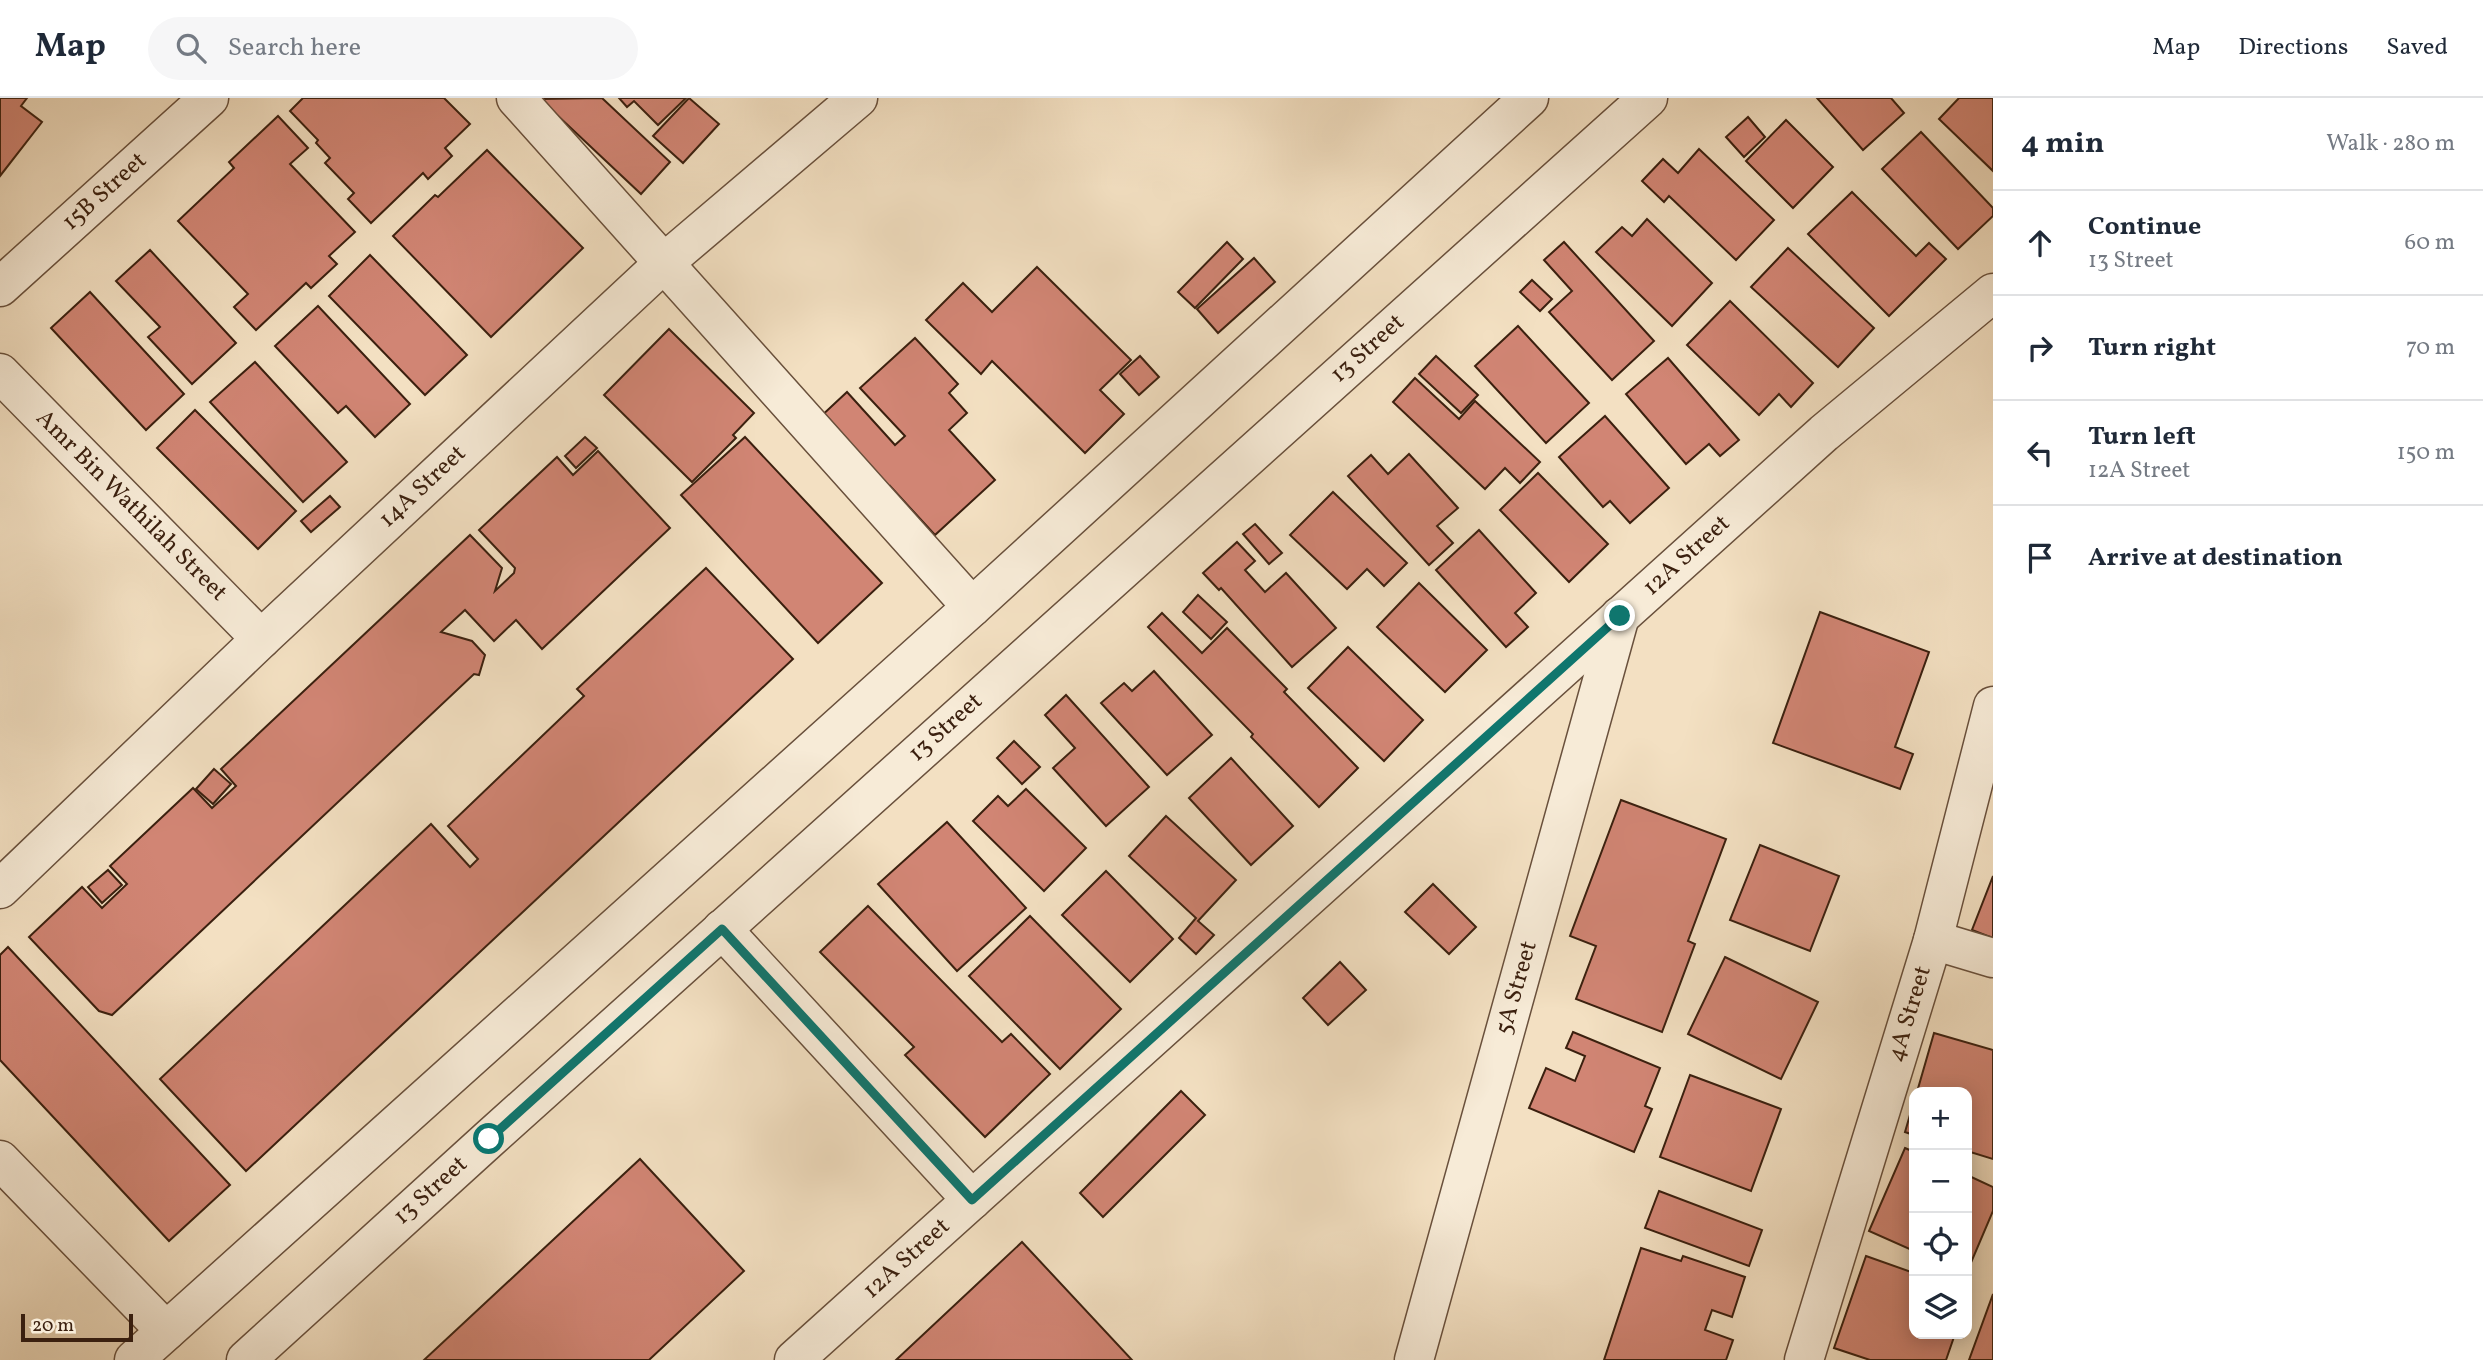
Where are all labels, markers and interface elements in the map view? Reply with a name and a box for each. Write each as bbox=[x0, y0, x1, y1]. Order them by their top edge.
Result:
search box bbox=[148, 17, 638, 80]
text: Map bbox=[35, 25, 106, 71]
icon: search bbox=[172, 29, 210, 67]
text: Search here bbox=[228, 30, 361, 66]
text: Map bbox=[2152, 31, 2200, 65]
text: Directions bbox=[2238, 31, 2348, 65]
text: Saved bbox=[2386, 31, 2448, 65]
text: 4 min bbox=[2021, 123, 2105, 165]
text: Walk · 280 m bbox=[2326, 128, 2455, 160]
street label: 15B Street bbox=[55, 145, 155, 239]
text: Continue bbox=[2088, 209, 2201, 245]
icon: ahead bbox=[2021, 224, 2059, 262]
text: 60 m bbox=[2405, 227, 2455, 259]
text: 13 Street bbox=[2088, 245, 2174, 277]
street label: 13 Street bbox=[1323, 306, 1413, 392]
icon: right bbox=[2021, 329, 2059, 367]
text: Turn right bbox=[2088, 330, 2216, 366]
text: 70 m bbox=[2406, 332, 2455, 364]
street label: Amr Bin Wathilah Street bbox=[28, 403, 234, 609]
text: Turn left bbox=[2088, 419, 2196, 455]
icon: left bbox=[2021, 434, 2059, 472]
text: 150 m bbox=[2397, 437, 2455, 469]
street label: 14A Street bbox=[372, 438, 474, 536]
text: 12A Street bbox=[2088, 455, 2190, 487]
street label: 12A Street bbox=[1636, 508, 1738, 604]
icon: arrive bbox=[2021, 539, 2059, 577]
text: Arrive at destination bbox=[2088, 540, 2343, 576]
route end bbox=[1604, 600, 1635, 631]
street label: 13 Street bbox=[901, 685, 991, 771]
street label: 5A Street bbox=[1487, 937, 1547, 1039]
street label: 4A Street bbox=[1879, 962, 1941, 1066]
map controls bbox=[1909, 1087, 1972, 1339]
button: + bbox=[1909, 1087, 1972, 1150]
route start bbox=[473, 1123, 504, 1154]
street label: 13 Street bbox=[386, 1148, 476, 1234]
button: − bbox=[1909, 1150, 1972, 1213]
street label: 12A Street bbox=[856, 1211, 958, 1307]
button: locate bbox=[1909, 1213, 1972, 1276]
button: layers bbox=[1909, 1276, 1972, 1339]
scale bar bbox=[21, 1311, 133, 1343]
text: 20 m bbox=[32, 1313, 74, 1339]

